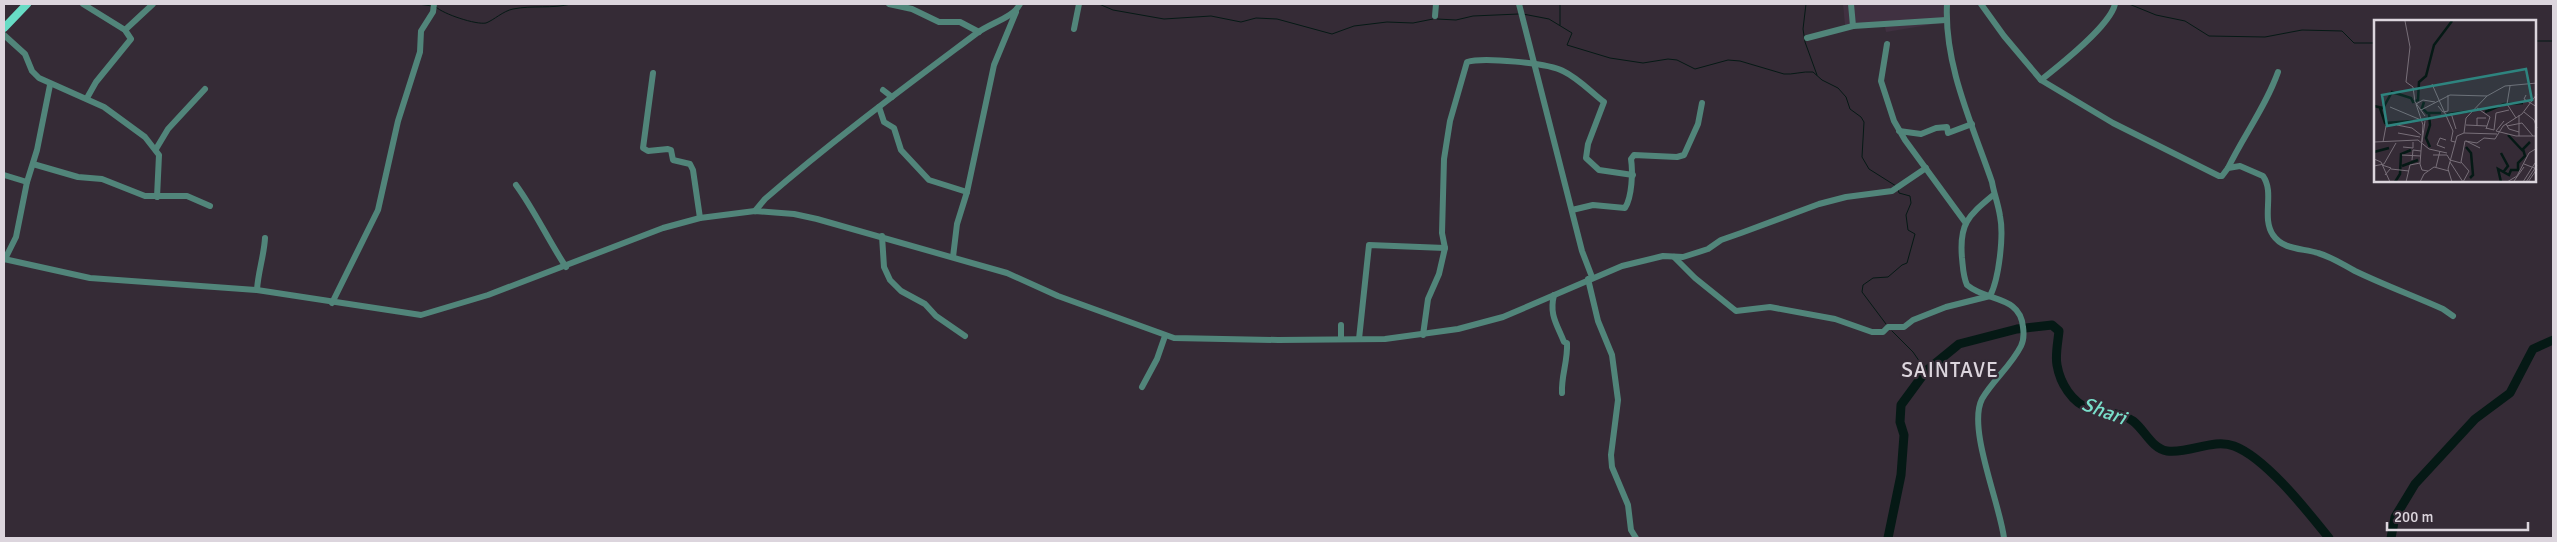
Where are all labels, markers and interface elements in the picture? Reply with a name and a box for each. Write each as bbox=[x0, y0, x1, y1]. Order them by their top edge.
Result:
inset map bbox=[2374, 20, 2537, 182]
district label: SAINTAVE bbox=[1901, 357, 1999, 383]
water label: Shari bbox=[2078, 392, 2131, 431]
scale bar bbox=[2387, 500, 2528, 532]
text: 200 m bbox=[2394, 508, 2434, 526]

